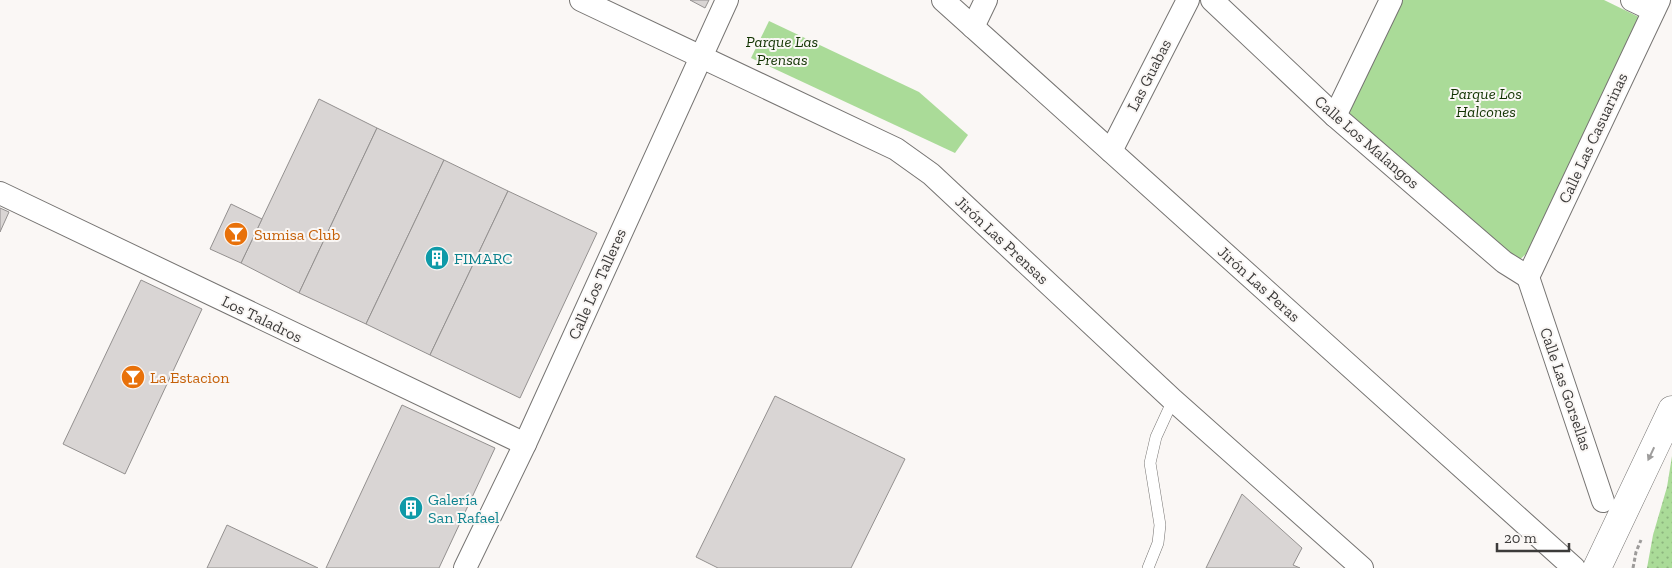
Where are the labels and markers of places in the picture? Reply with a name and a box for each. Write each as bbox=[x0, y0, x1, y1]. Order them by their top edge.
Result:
bar icon: Sumisa Club bbox=[223, 221, 249, 247]
place label: Sumisa Club bbox=[254, 225, 340, 244]
building icon: FIMARC bbox=[424, 245, 450, 271]
place label: FIMARC bbox=[454, 249, 513, 268]
bar icon: La Estacion bbox=[120, 364, 146, 390]
place label: La Estacion bbox=[150, 368, 230, 387]
place label: Galería San Rafael bbox=[428, 490, 499, 527]
building icon: Galería San Rafael bbox=[398, 495, 424, 521]

